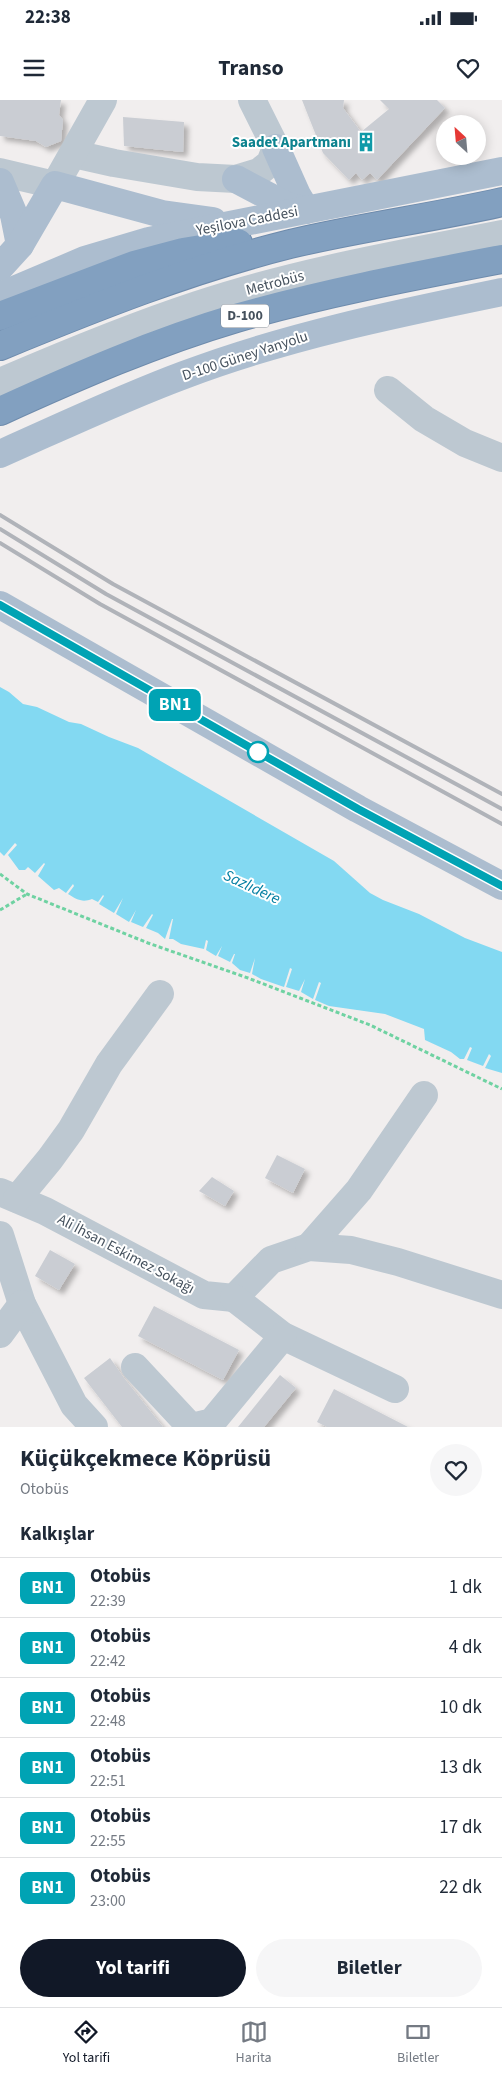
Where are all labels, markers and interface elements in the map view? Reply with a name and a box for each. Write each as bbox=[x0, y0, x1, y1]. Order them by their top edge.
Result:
text: 22:38 bbox=[25, 4, 71, 31]
text: Transo bbox=[218, 52, 284, 84]
icon: menu bbox=[20, 54, 48, 82]
icon: heart bbox=[454, 54, 482, 82]
north arrow bbox=[436, 115, 486, 165]
map controls bbox=[436, 115, 486, 165]
building icon: Saadet Apartmanı bbox=[355, 131, 377, 153]
place label: Saadet Apartmanı bbox=[232, 132, 351, 153]
street label: Yeşilova Caddesi bbox=[193, 201, 300, 241]
street label: Metrobüs bbox=[244, 265, 306, 301]
road number: D-100 bbox=[221, 305, 269, 328]
street label: D-100 Güney Yanyolu bbox=[179, 326, 311, 386]
line badge: BN1 bbox=[146, 689, 204, 721]
text: BN1 bbox=[159, 692, 191, 717]
unlabelled marker bbox=[247, 741, 269, 763]
water label: Sazlıdere bbox=[220, 864, 284, 910]
street label: Ali İhsan Eskimez Sokağı bbox=[54, 1209, 198, 1299]
text: Küçükçekmece Köprüsü bbox=[20, 1441, 271, 1476]
button: heart bbox=[430, 1444, 482, 1496]
text: Otobüs bbox=[20, 1478, 69, 1500]
text: Kalkışlar bbox=[20, 1521, 94, 1548]
text: Otobüs bbox=[90, 1563, 151, 1590]
text: 1 dk bbox=[449, 1574, 482, 1601]
text: BN1 bbox=[31, 1575, 64, 1600]
text: 22:39 bbox=[90, 1590, 126, 1612]
text: Otobüs bbox=[90, 1623, 151, 1650]
text: 4 dk bbox=[449, 1634, 482, 1661]
text: BN1 bbox=[31, 1635, 64, 1660]
text: 22:42 bbox=[90, 1650, 126, 1672]
text: Otobüs bbox=[90, 1683, 151, 1710]
text: 10 dk bbox=[439, 1694, 482, 1721]
text: BN1 bbox=[31, 1695, 64, 1720]
text: 22:48 bbox=[90, 1710, 126, 1732]
text: Otobüs bbox=[90, 1743, 151, 1770]
text: 13 dk bbox=[439, 1754, 482, 1781]
text: BN1 bbox=[31, 1755, 64, 1780]
text: 22:51 bbox=[90, 1770, 126, 1792]
text: Otobüs bbox=[90, 1803, 151, 1830]
text: 17 dk bbox=[439, 1814, 482, 1841]
text: BN1 bbox=[31, 1815, 64, 1840]
text: 22:55 bbox=[90, 1830, 126, 1852]
text: Otobüs bbox=[90, 1863, 151, 1890]
text: 22 dk bbox=[439, 1874, 482, 1901]
text: BN1 bbox=[31, 1875, 64, 1900]
text: 23:00 bbox=[90, 1890, 126, 1912]
button: Yol tarifi bbox=[20, 1939, 246, 1997]
button: Biletler bbox=[256, 1939, 482, 1997]
tab: Yol tarifi bbox=[63, 2018, 110, 2068]
tab: Harita bbox=[236, 2018, 272, 2068]
tab: Biletler bbox=[397, 2018, 439, 2068]

